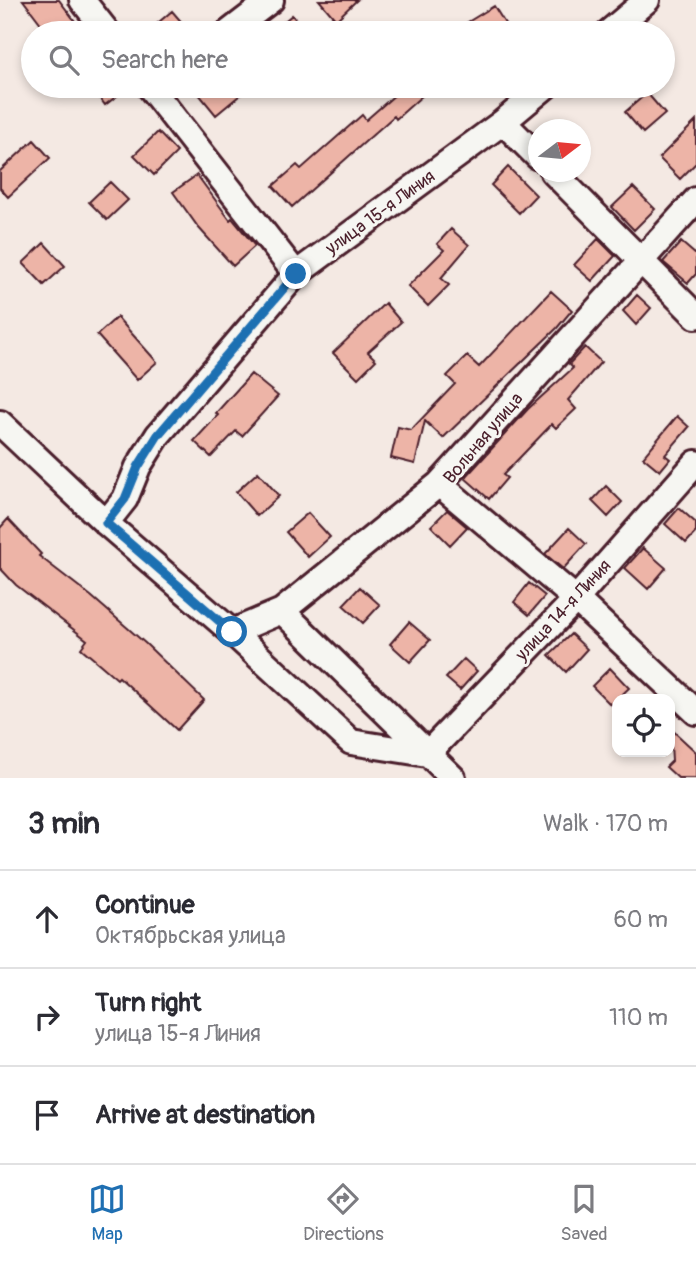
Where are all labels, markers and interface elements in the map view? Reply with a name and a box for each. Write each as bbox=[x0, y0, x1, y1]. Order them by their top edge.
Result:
search box bbox=[21, 21, 675, 98]
icon: search bbox=[45, 41, 83, 79]
text: Search here bbox=[101, 44, 228, 76]
north arrow bbox=[528, 119, 591, 182]
street label: улица 15-я Линия bbox=[320, 165, 440, 260]
route end bbox=[280, 258, 311, 289]
street label: Вольная улица bbox=[439, 388, 528, 489]
street label: улица 14-я Линия bbox=[510, 555, 616, 667]
route start bbox=[216, 616, 247, 647]
map controls bbox=[612, 694, 675, 757]
button: locate bbox=[612, 694, 675, 757]
text: 3 min bbox=[28, 805, 100, 842]
text: Walk · 170 m bbox=[543, 809, 668, 838]
text: Continue bbox=[95, 889, 195, 921]
icon: ahead bbox=[28, 900, 66, 938]
text: 60 m bbox=[613, 905, 668, 934]
text: Октябрьская улица bbox=[95, 921, 286, 950]
text: Turn right bbox=[95, 987, 201, 1019]
icon: right bbox=[28, 998, 66, 1036]
text: 110 m bbox=[609, 1003, 668, 1032]
text: улица 15-я Линия bbox=[95, 1019, 261, 1048]
icon: arrive bbox=[28, 1096, 66, 1134]
text: Arrive at destination bbox=[95, 1099, 315, 1131]
tab: Map bbox=[88, 1180, 126, 1246]
tab: Directions bbox=[303, 1180, 384, 1246]
tab: Saved bbox=[560, 1180, 608, 1246]

